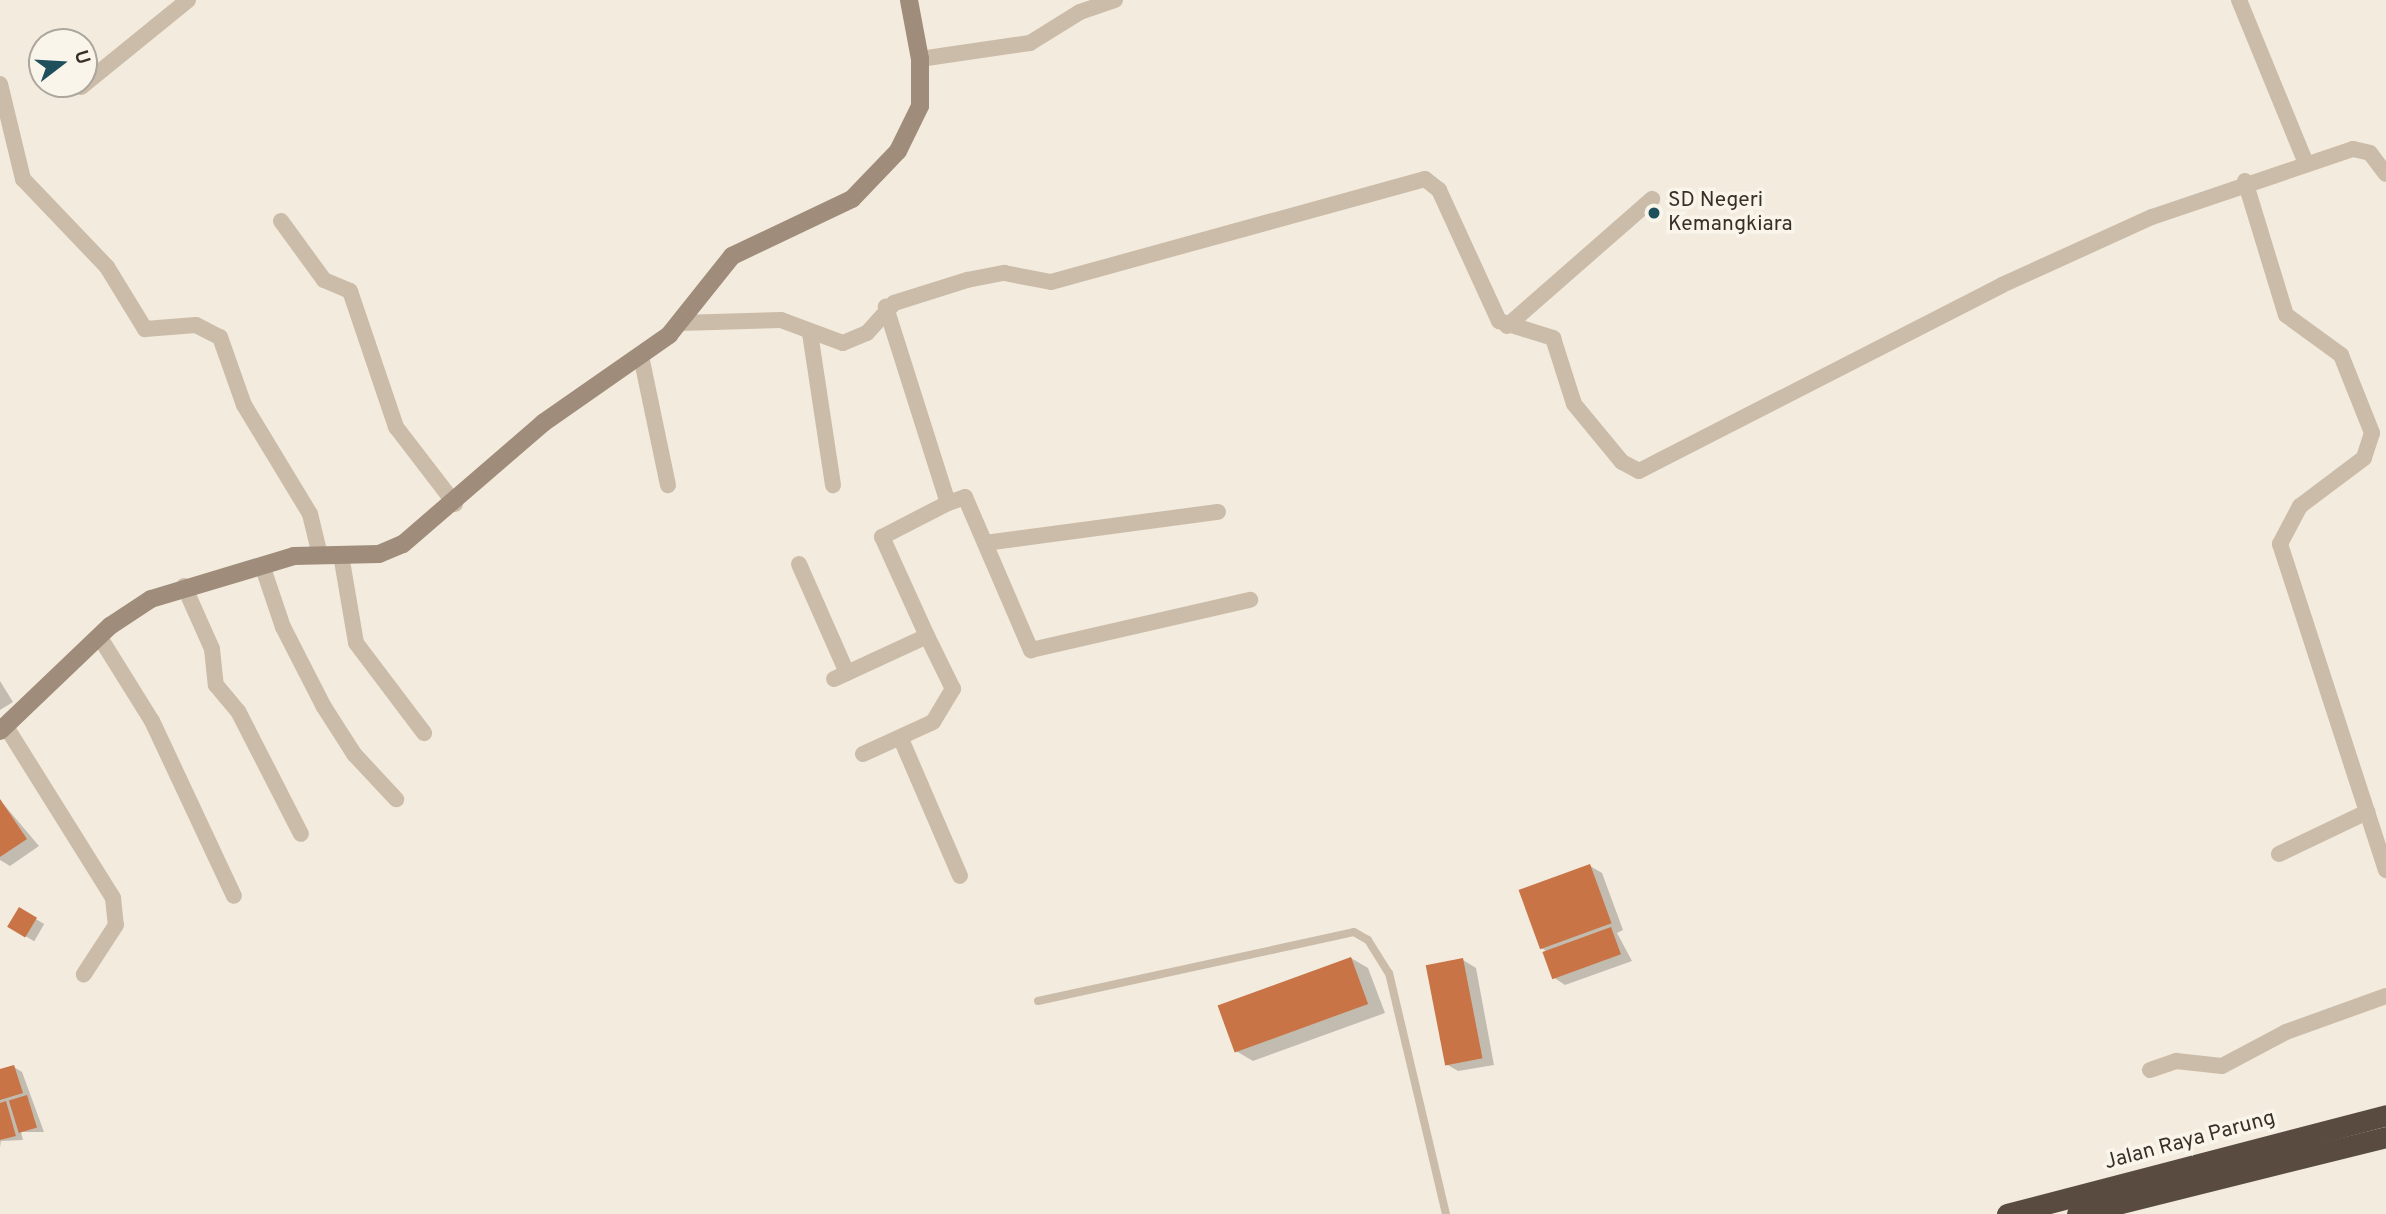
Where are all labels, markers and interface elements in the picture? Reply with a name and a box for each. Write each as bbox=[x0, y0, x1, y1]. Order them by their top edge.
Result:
north arrow bbox=[28, 28, 98, 98]
text: U bbox=[68, 47, 95, 67]
place label: SD Negeri Kemangkiara bbox=[1668, 188, 1793, 238]
marker: SD Negeri Kemangkiara bbox=[1646, 205, 1662, 221]
street label: Jalan Raya Parung bbox=[2102, 1106, 2278, 1176]

